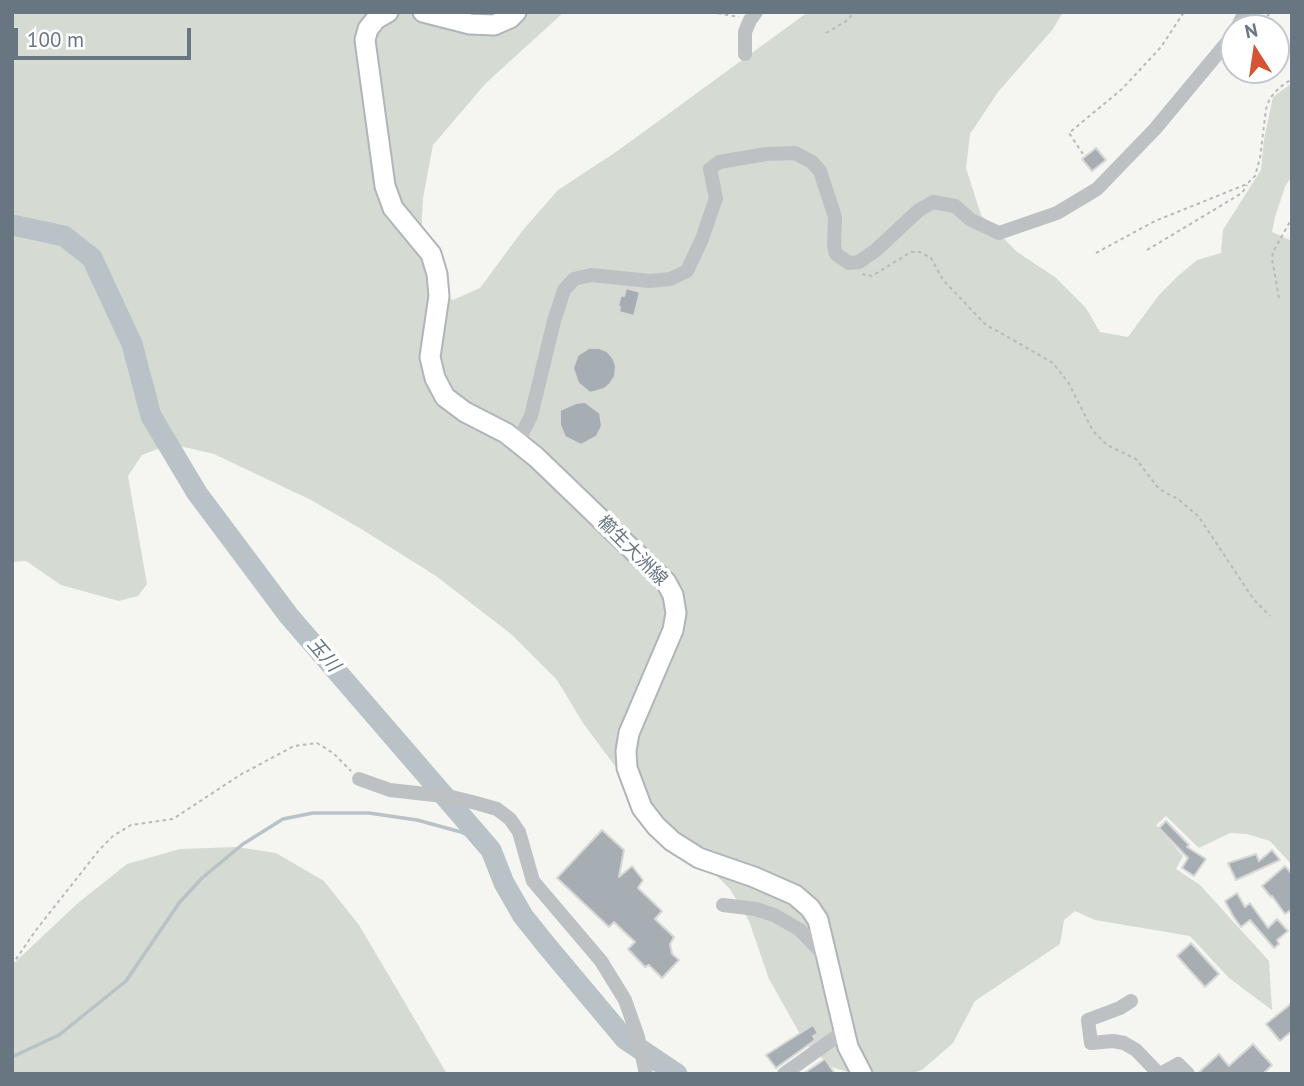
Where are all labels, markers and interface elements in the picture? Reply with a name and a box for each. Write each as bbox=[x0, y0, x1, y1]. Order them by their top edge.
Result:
scale bar bbox=[18, 14, 194, 58]
north arrow bbox=[1220, 14, 1290, 84]
text: N bbox=[1242, 17, 1260, 43]
text: 100 m bbox=[27, 26, 84, 53]
street label: 櫛生大洲線 bbox=[593, 512, 671, 590]
water label: 玉川 bbox=[302, 633, 344, 677]

